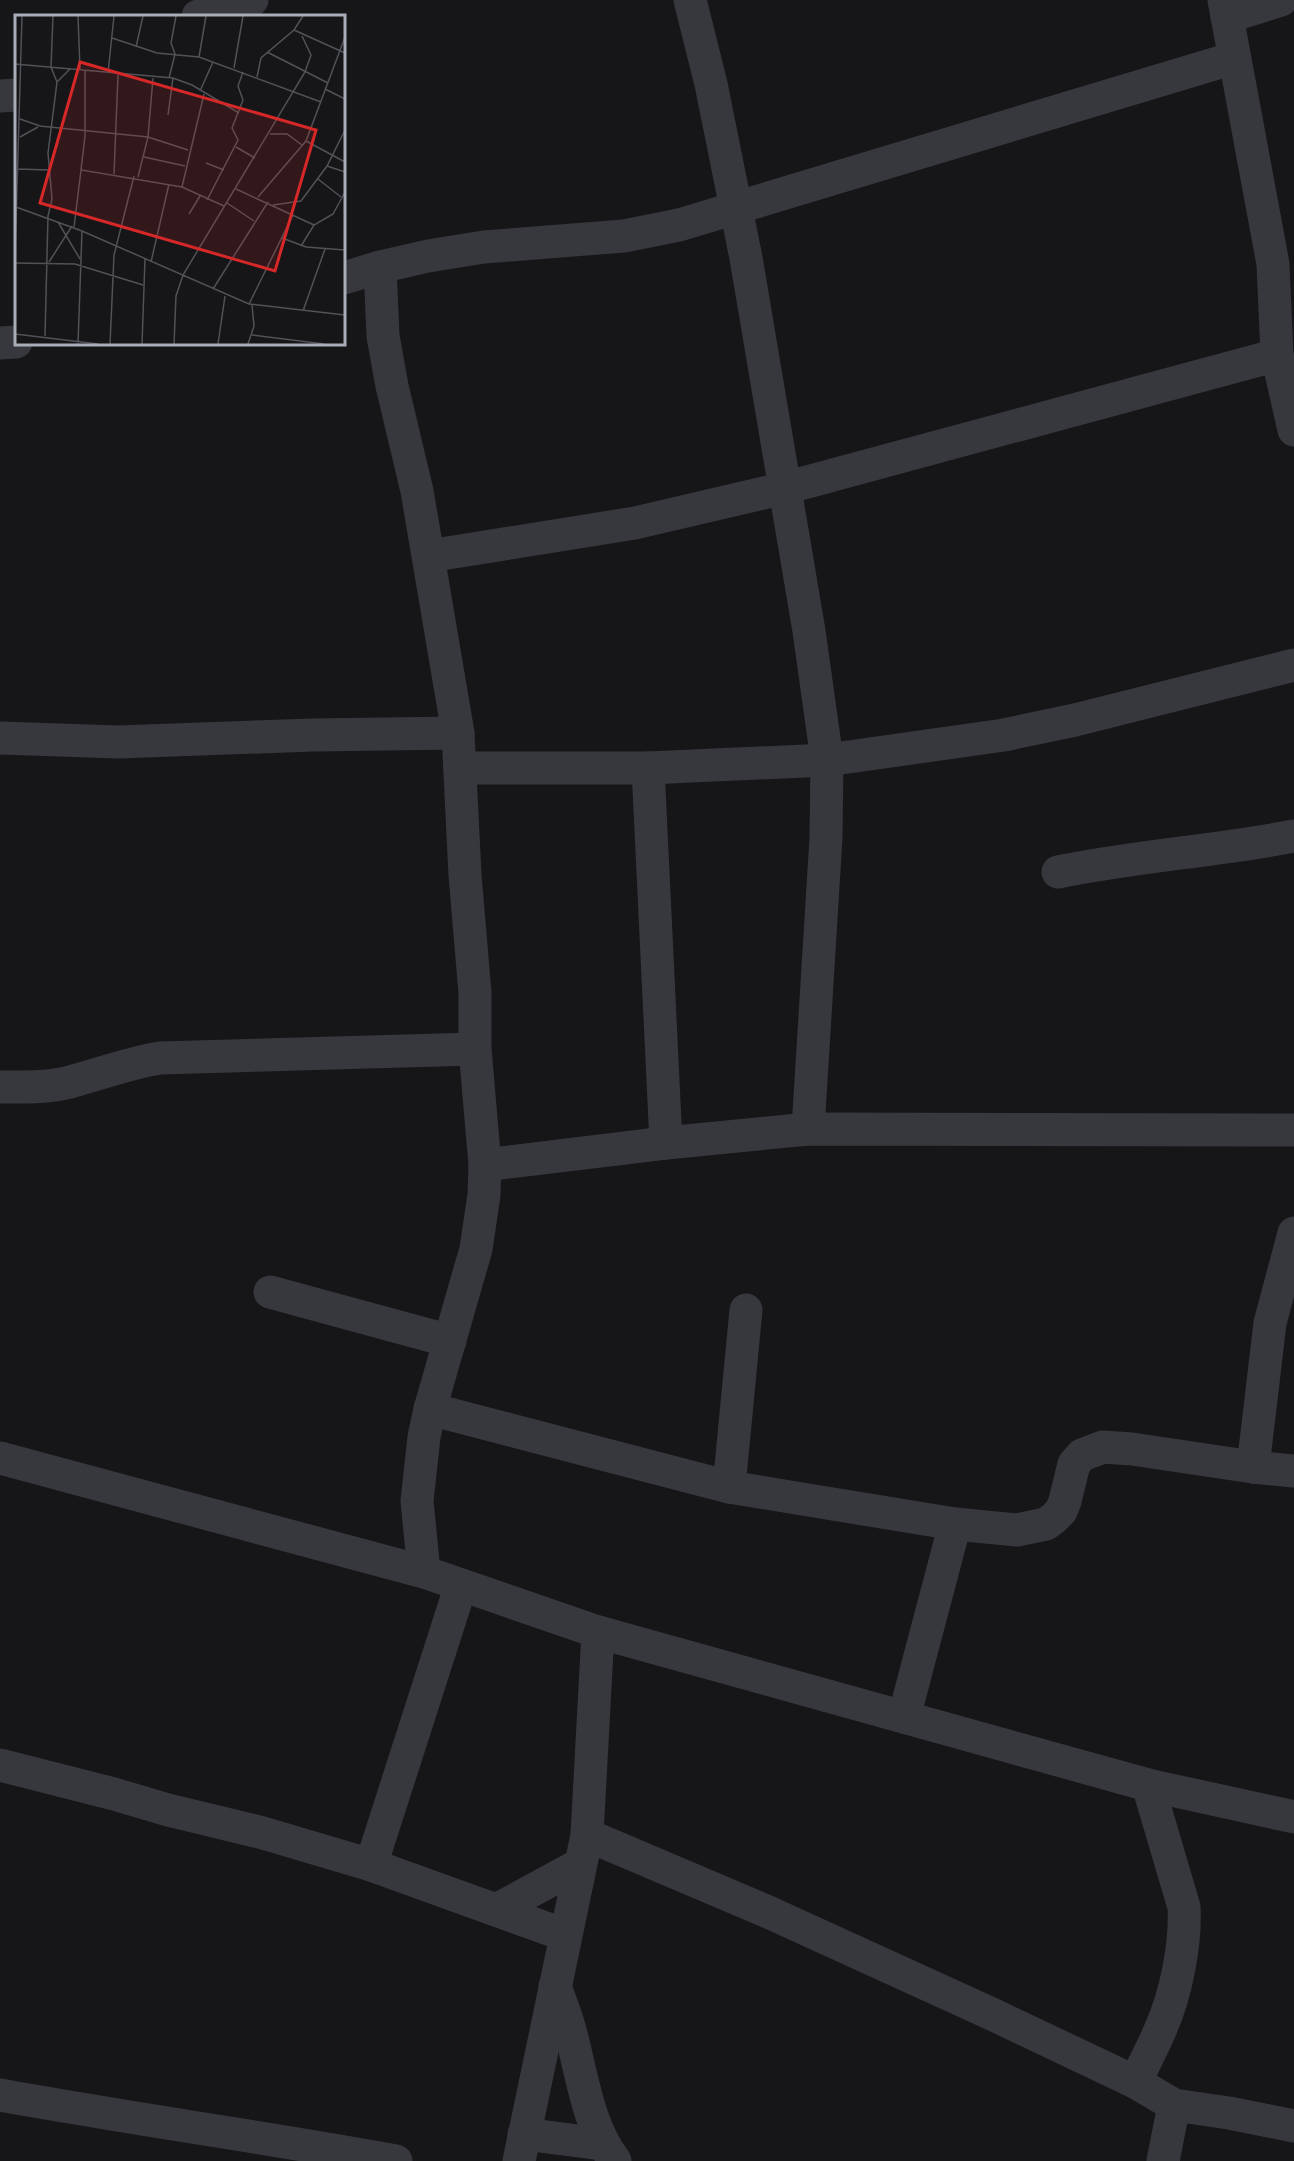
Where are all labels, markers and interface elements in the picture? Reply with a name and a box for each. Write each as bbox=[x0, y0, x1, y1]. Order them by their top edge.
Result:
inset map bbox=[15, 15, 345, 345]

